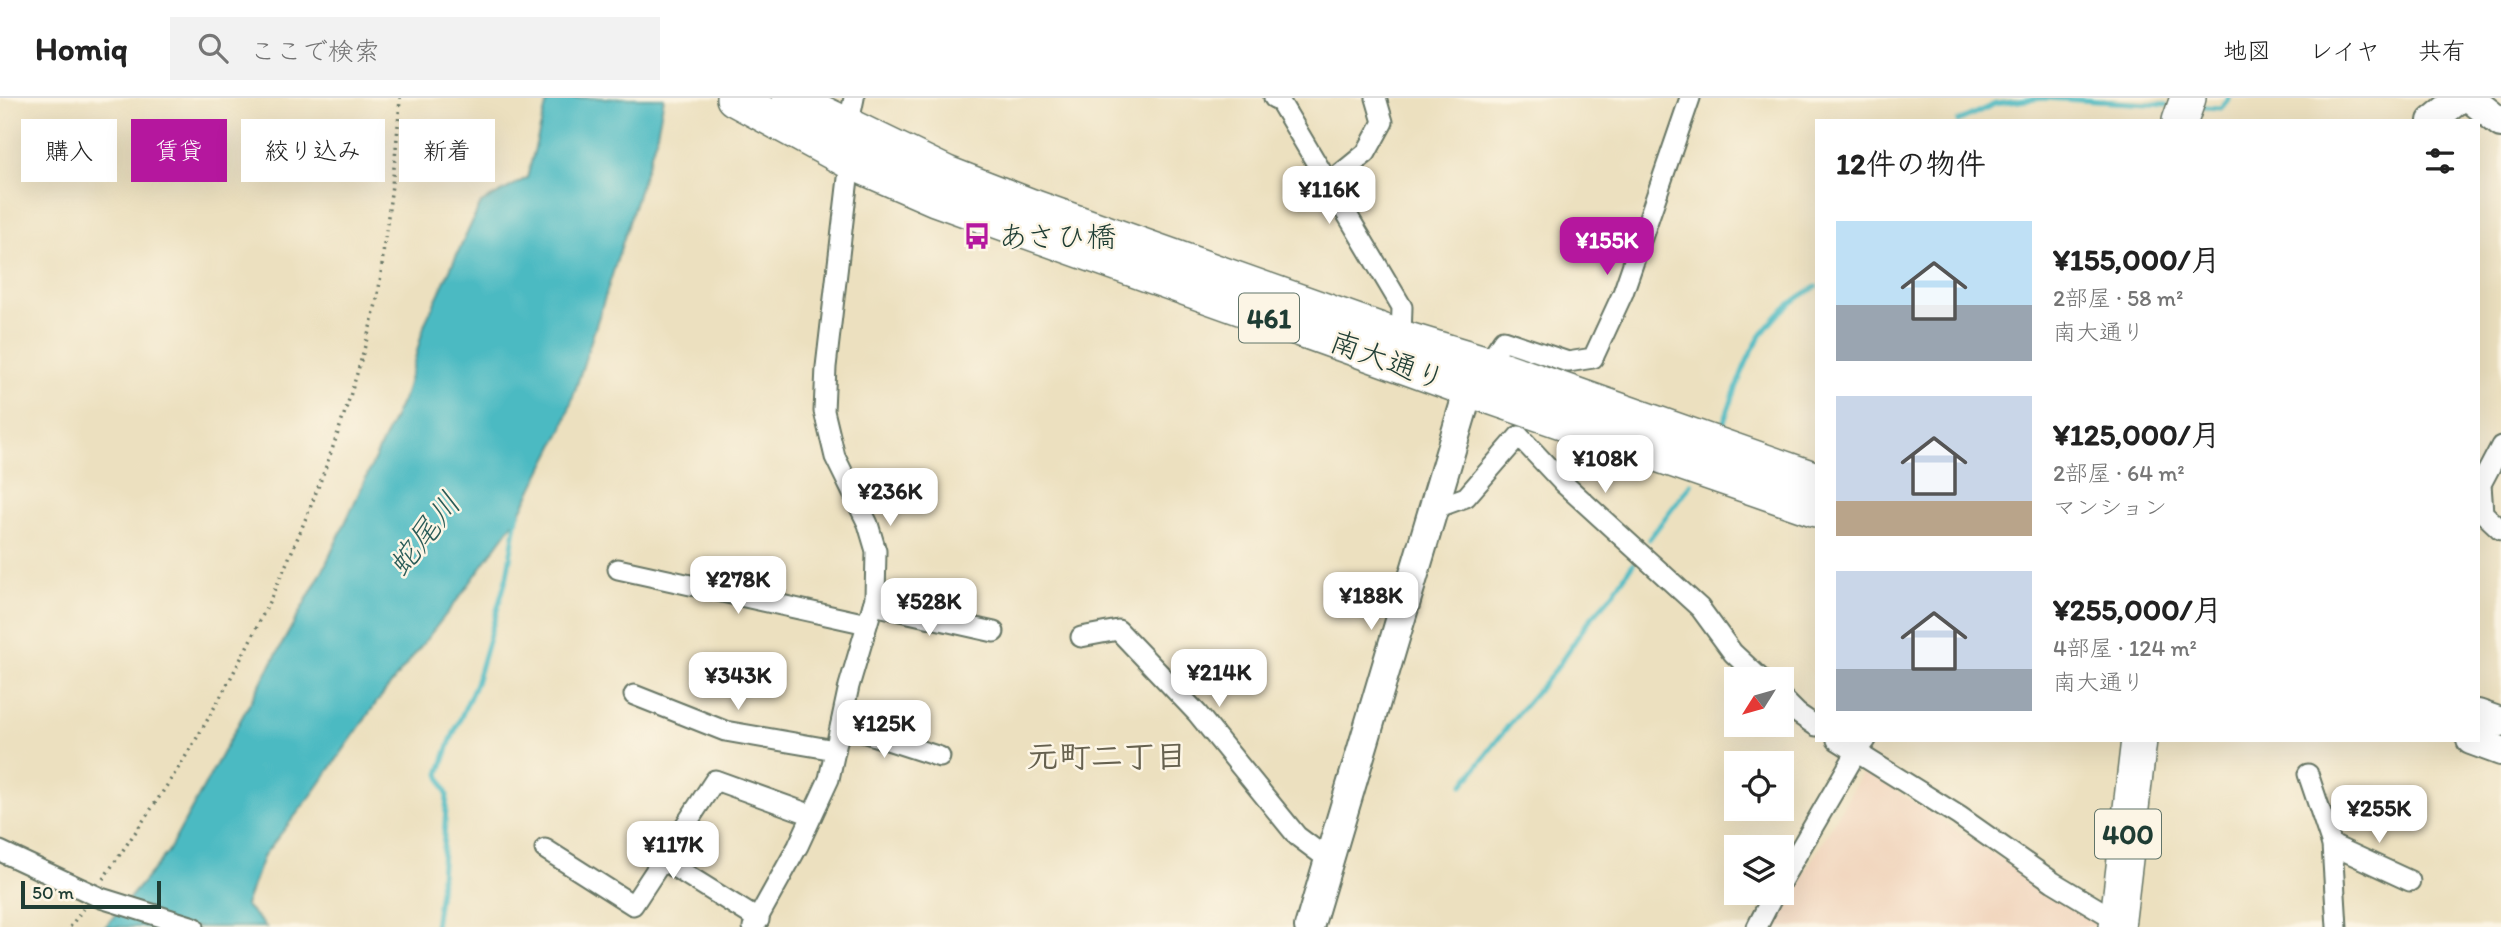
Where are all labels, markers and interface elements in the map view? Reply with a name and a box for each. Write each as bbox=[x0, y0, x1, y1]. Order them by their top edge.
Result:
search box bbox=[170, 17, 660, 80]
text: Homiq bbox=[35, 29, 128, 68]
icon: search bbox=[194, 29, 232, 67]
text: ここで検索 bbox=[250, 35, 380, 67]
text: 地図 bbox=[2223, 36, 2271, 65]
text: レイヤ bbox=[2309, 36, 2380, 65]
text: 共有 bbox=[2418, 36, 2466, 65]
chip: 購入 bbox=[21, 119, 117, 182]
chip: 賃貸 bbox=[131, 119, 227, 182]
chip: 絞り込み bbox=[241, 119, 385, 182]
chip: 新着 bbox=[399, 119, 495, 182]
icon: filters bbox=[2421, 142, 2459, 180]
text: 12件の物件 bbox=[1836, 145, 1986, 182]
pin: ¥116K bbox=[1280, 166, 1378, 226]
text: ¥116K bbox=[1298, 175, 1360, 203]
place label: あさひ橋 bbox=[998, 218, 1116, 255]
pin: ¥155K bbox=[1558, 218, 1656, 277]
bus stop icon: あさひ橋 bbox=[962, 221, 992, 251]
text: ¥155K bbox=[1576, 226, 1638, 254]
text: ¥155,000/月 bbox=[2053, 241, 2220, 278]
icon: home bbox=[1892, 249, 1976, 333]
text: 2部屋 · 58 m² bbox=[2053, 284, 2183, 312]
road number: 461 bbox=[1239, 294, 1299, 342]
text: 南大通り bbox=[2053, 318, 2145, 346]
street label: 南大通り bbox=[1325, 322, 1451, 398]
text: ¥125,000/月 bbox=[2053, 416, 2220, 453]
icon: home bbox=[1892, 424, 1976, 508]
pin: ¥108K bbox=[1556, 436, 1654, 495]
text: ¥108K bbox=[1572, 444, 1638, 472]
text: 2部屋 · 64 m² bbox=[2053, 459, 2185, 487]
pin: ¥236K bbox=[841, 468, 939, 528]
text: ¥236K bbox=[858, 477, 922, 505]
water label: 蛇尾川 bbox=[379, 484, 469, 584]
text: マンション bbox=[2053, 493, 2167, 521]
pin: ¥278K bbox=[689, 556, 787, 616]
text: ¥278K bbox=[706, 565, 770, 593]
pin: ¥188K bbox=[1322, 573, 1420, 632]
pin: ¥528K bbox=[880, 578, 978, 638]
text: ¥188K bbox=[1339, 581, 1403, 609]
text: ¥528K bbox=[897, 587, 961, 615]
text: ¥255,000/月 bbox=[2053, 591, 2222, 628]
icon: home bbox=[1892, 599, 1976, 683]
text: 4部屋 · 124 m² bbox=[2053, 634, 2197, 662]
pin: ¥214K bbox=[1170, 650, 1268, 709]
pin: ¥343K bbox=[689, 652, 787, 712]
text: ¥214K bbox=[1187, 658, 1251, 686]
text: ¥343K bbox=[705, 661, 771, 689]
north arrow bbox=[1724, 667, 1794, 737]
map controls bbox=[1724, 667, 1794, 905]
text: 南大通り bbox=[2053, 668, 2145, 696]
pin: ¥125K bbox=[835, 700, 933, 760]
text: ¥125K bbox=[853, 709, 915, 737]
district label: 元町二丁目 bbox=[1027, 737, 1187, 775]
button: locate bbox=[1724, 751, 1794, 821]
pin: ¥255K bbox=[2330, 786, 2428, 845]
text: ¥255K bbox=[2347, 794, 2411, 822]
road number: 400 bbox=[2095, 810, 2161, 858]
pin: ¥117K bbox=[624, 822, 722, 881]
text: ¥117K bbox=[643, 830, 703, 858]
button: layers bbox=[1724, 835, 1794, 905]
scale bar bbox=[21, 878, 161, 910]
text: 50 m bbox=[32, 881, 74, 904]

